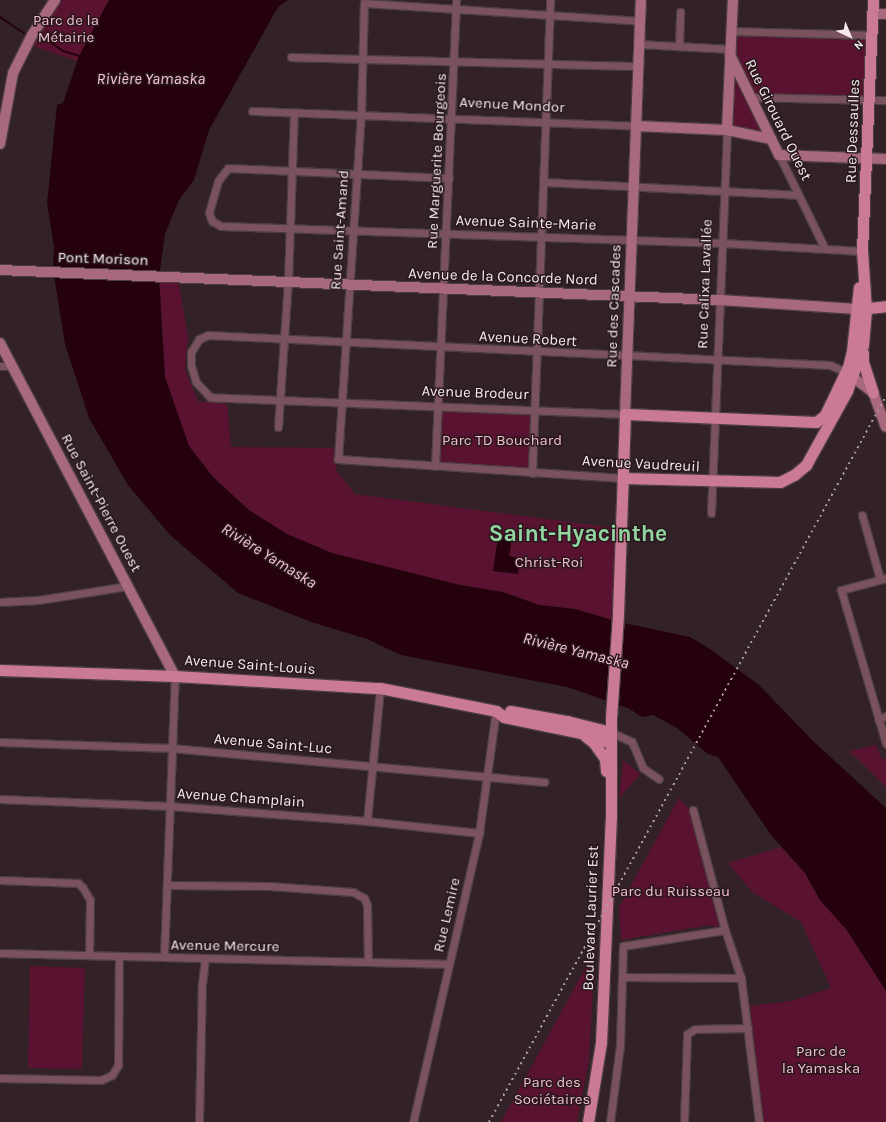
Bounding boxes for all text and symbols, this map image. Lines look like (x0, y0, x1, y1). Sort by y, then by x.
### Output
park label: Parc de la Métairie (33, 11, 99, 46)
north arrow (830, 16, 870, 56)
text: N (851, 38, 866, 52)
street label: Rue Girouard Ouest (741, 57, 815, 183)
water label: Rivière Yamaska (97, 69, 205, 89)
street label: Rue Marguerite Bourgeois (423, 73, 451, 249)
street label: Rue Dessaulles (842, 79, 864, 183)
street label: Avenue Mondor (459, 93, 565, 117)
street label: Rue Saint-Amand (327, 169, 353, 291)
street label: Avenue Sainte-Marie (455, 212, 597, 234)
street label: Rue Calixa Lavallée (694, 219, 716, 349)
street label: Rue des Cascades (603, 244, 625, 368)
street label: Pont Morison (57, 248, 149, 270)
street label: Avenue de la Concorde Nord (408, 265, 598, 289)
street label: Avenue Robert (479, 327, 577, 351)
street label: Avenue Brodeur (421, 382, 529, 404)
street label: Rue Saint-Pierre Ouest (57, 431, 145, 575)
park label: Parc TD Bouchard (442, 432, 562, 450)
street label: Avenue Vaudreuil (582, 452, 700, 476)
water label: Rivière Yamaska (218, 519, 320, 593)
district label: Saint-Hyacinthe (489, 520, 667, 548)
park label: Christ-Roi (515, 554, 583, 572)
water label: Rivière Yamaska (521, 629, 631, 673)
street label: Avenue Saint-Louis (184, 651, 316, 679)
street label: Avenue Saint-Luc (213, 730, 333, 758)
street label: Avenue Champlain (176, 785, 306, 811)
street label: Boulevard Laurier Est (579, 845, 603, 991)
street label: Rue Lemire (430, 876, 464, 954)
park label: Parc du Ruisseau (612, 883, 730, 901)
street label: Avenue Mercure (170, 936, 280, 956)
park label: Parc de la Yamaska (782, 1042, 860, 1077)
park label: Parc des Sociétaires (514, 1073, 590, 1108)

